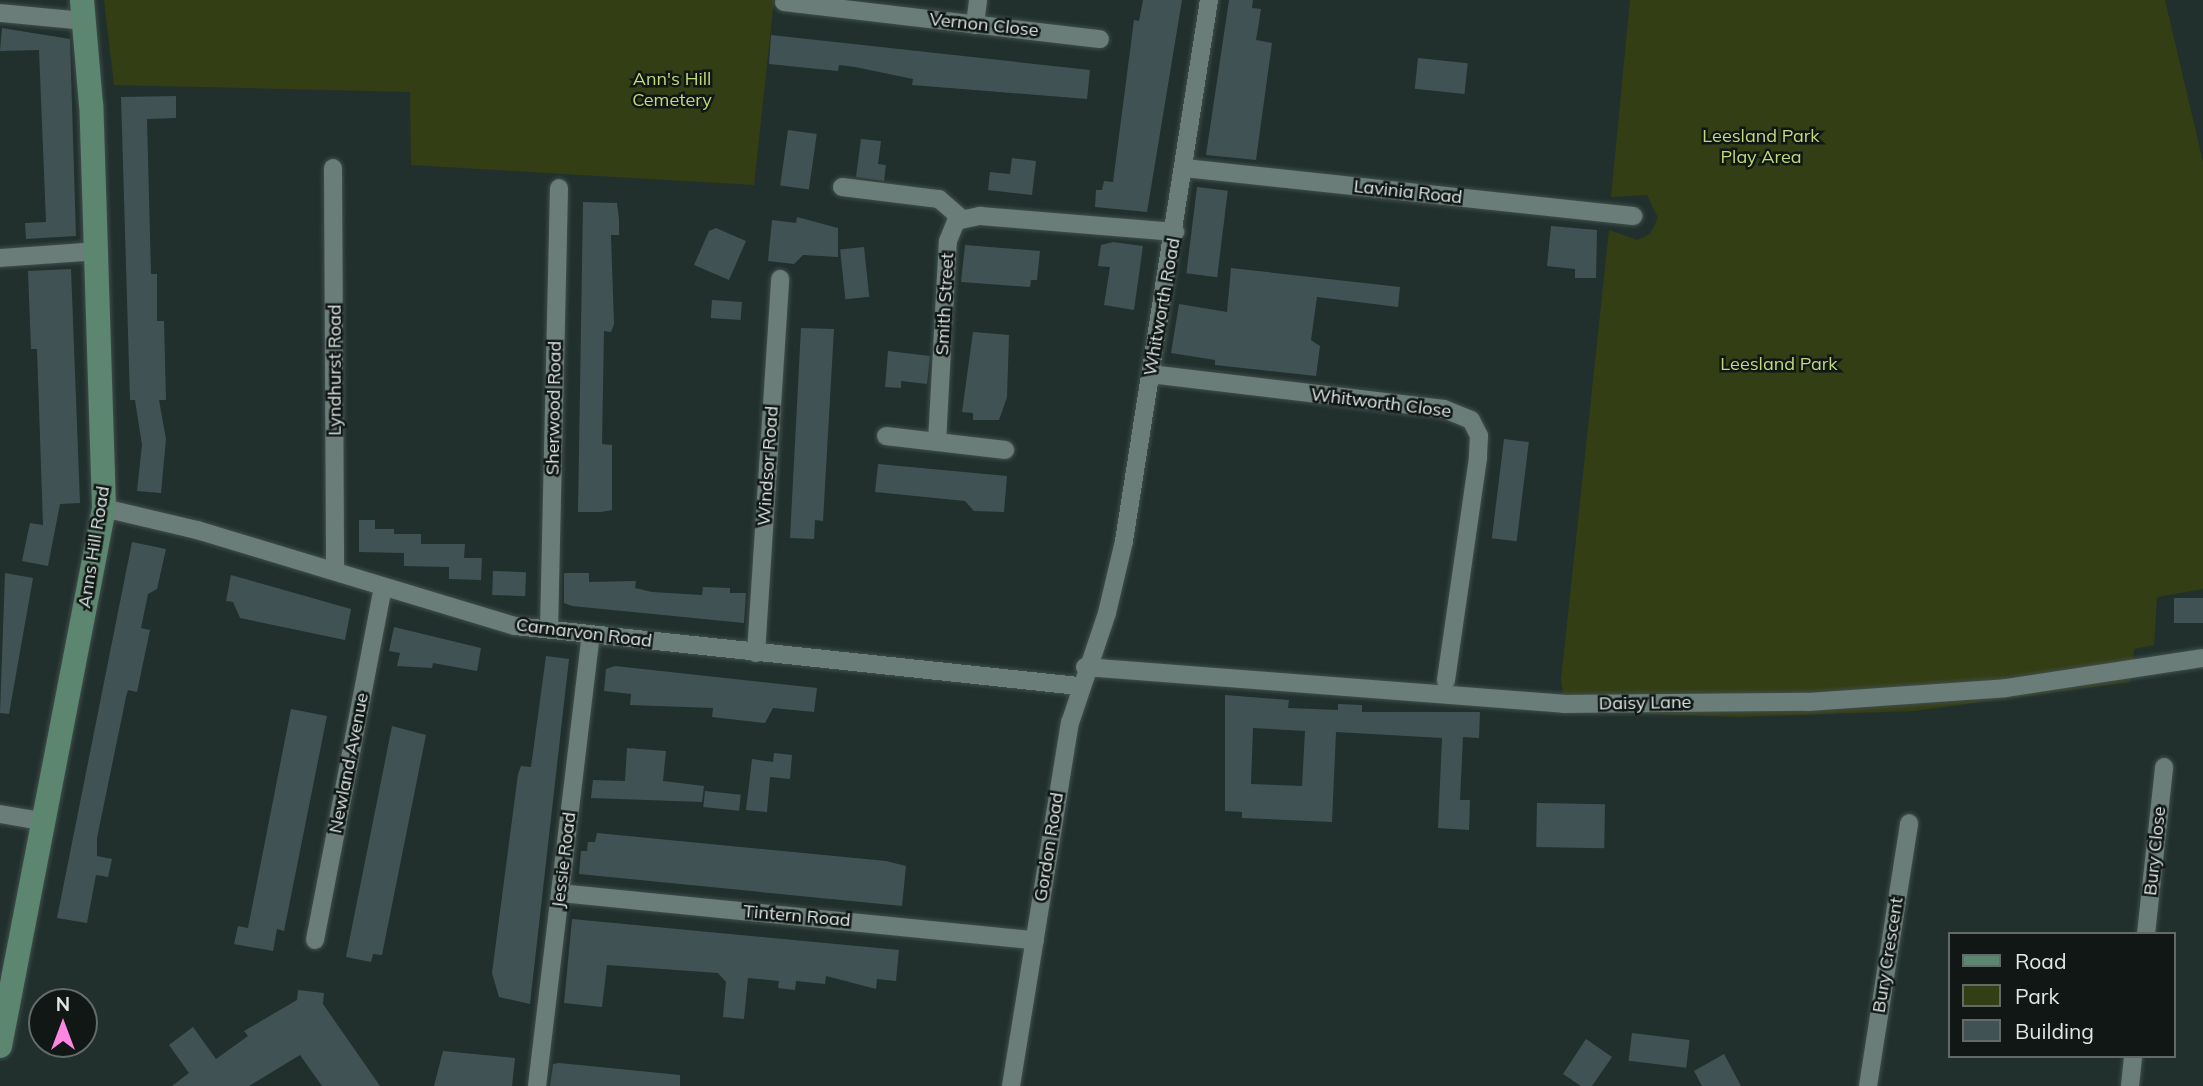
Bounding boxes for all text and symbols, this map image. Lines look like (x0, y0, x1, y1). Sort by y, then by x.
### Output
street label: Vernon Close (928, 9, 1040, 41)
park label: Ann's Hill Cemetery (632, 69, 712, 112)
park label: Leesland Park Play Area (1702, 126, 1820, 168)
street label: Lavinia Road (1353, 176, 1463, 208)
street label: Whitworth Road (1139, 236, 1185, 378)
street label: Smith Street (932, 252, 958, 356)
street label: Lyndhurst Road (324, 304, 346, 436)
street label: Sherwood Road (542, 341, 566, 475)
park label: Leesland Park (1720, 353, 1838, 375)
street label: Whitworth Close (1310, 384, 1452, 422)
street label: Windsor Road (753, 405, 783, 527)
street label: Anns Hill Road (74, 484, 114, 610)
street label: Carnarvon Road (515, 614, 653, 652)
street label: Newland Avenue (325, 691, 373, 835)
street label: Daisy Lane (1599, 691, 1691, 715)
street label: Gordon Road (1030, 791, 1068, 903)
street label: Bury Close (2140, 805, 2170, 897)
street label: Jessie Road (547, 811, 581, 909)
street label: Bury Crescent (1868, 896, 1908, 1014)
street label: Tintern Road (742, 901, 852, 931)
legend (1948, 932, 2175, 1058)
text: Road (2015, 948, 2066, 974)
text: Park (2015, 983, 2059, 1009)
north arrow (28, 988, 98, 1058)
text: N (56, 992, 70, 1016)
text: Building (2015, 1018, 2094, 1044)

